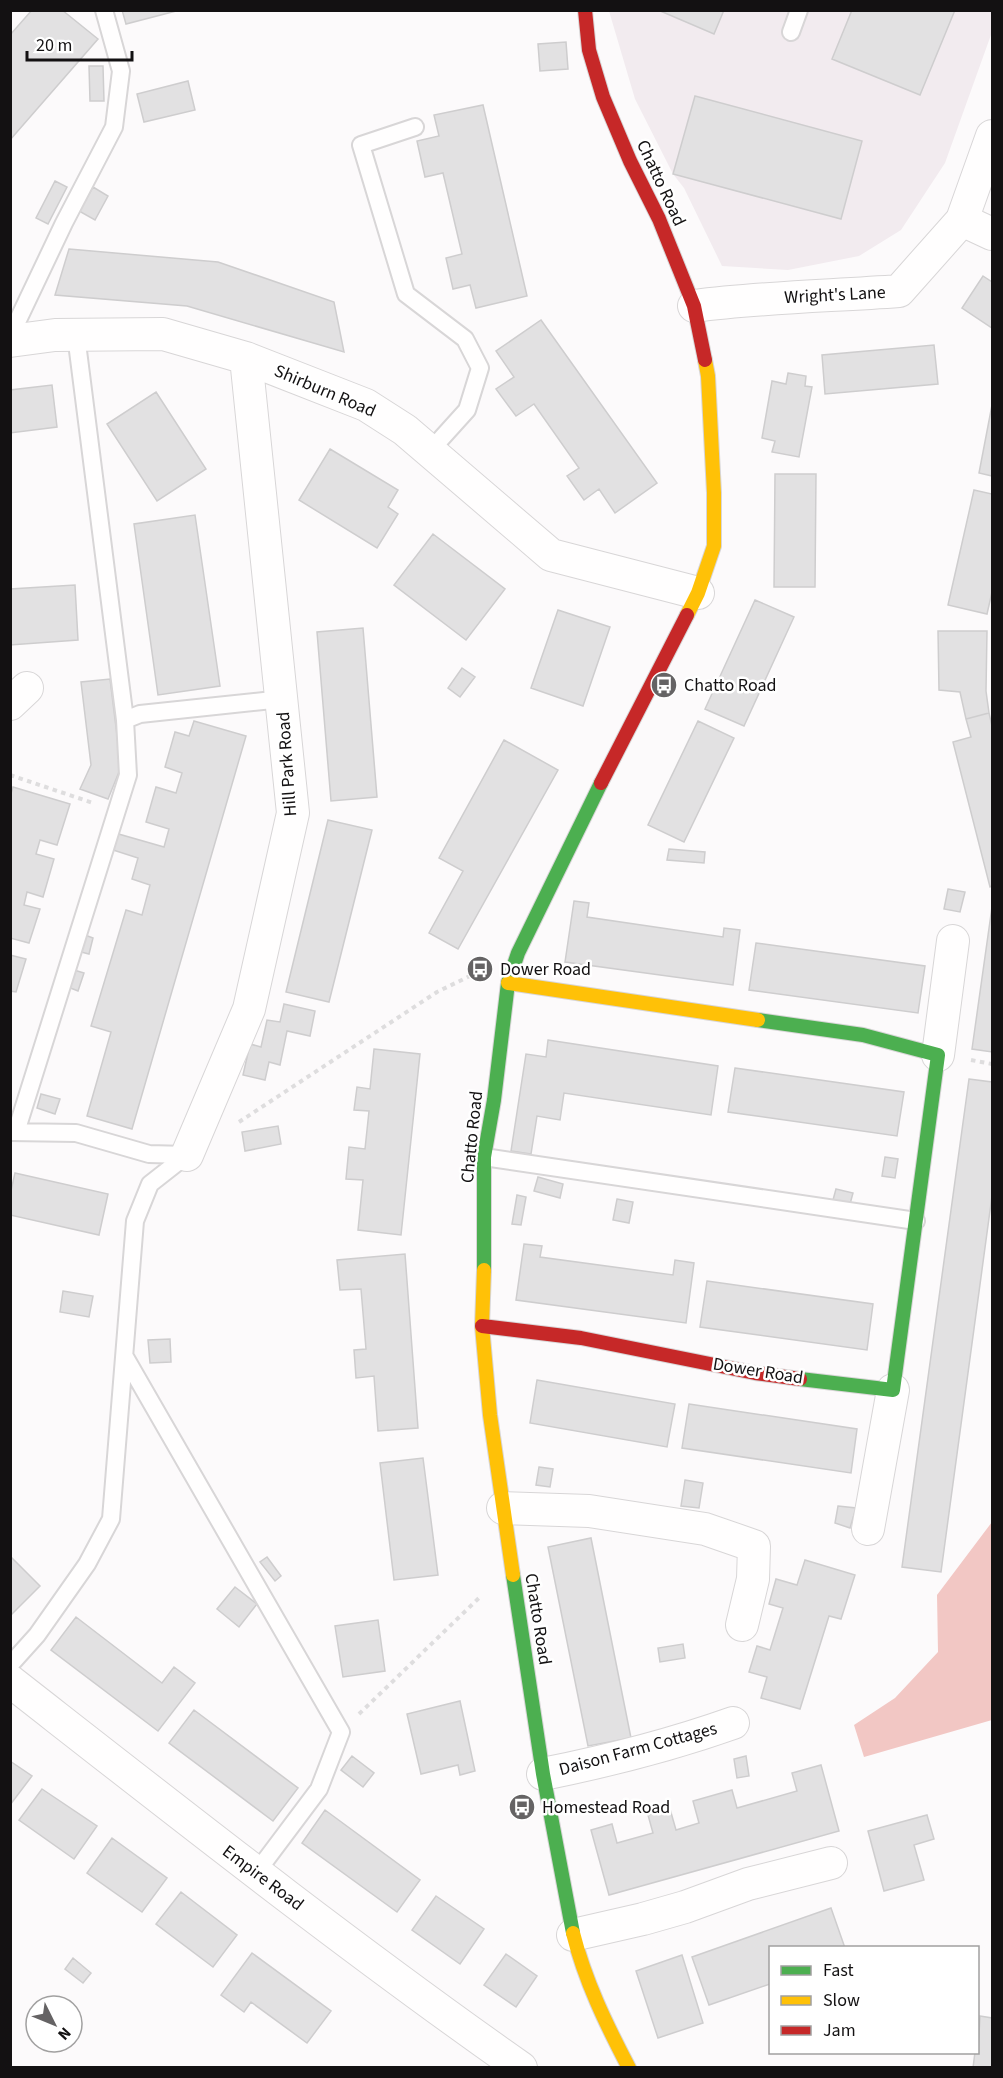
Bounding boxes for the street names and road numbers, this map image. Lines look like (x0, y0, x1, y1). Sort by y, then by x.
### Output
street label: Chatto Road (630, 136, 692, 230)
street label: Wright's Lane (784, 280, 886, 310)
street label: Shirburn Road (270, 358, 380, 424)
street label: Hill Park Road (271, 711, 303, 817)
street label: Chatto Road (455, 1090, 489, 1184)
street label: Dower Road (711, 1352, 805, 1390)
street label: Chatto Road (518, 1571, 558, 1667)
street label: Daison Farm Cottages (556, 1716, 720, 1782)
street label: Empire Road (217, 1839, 309, 1917)

